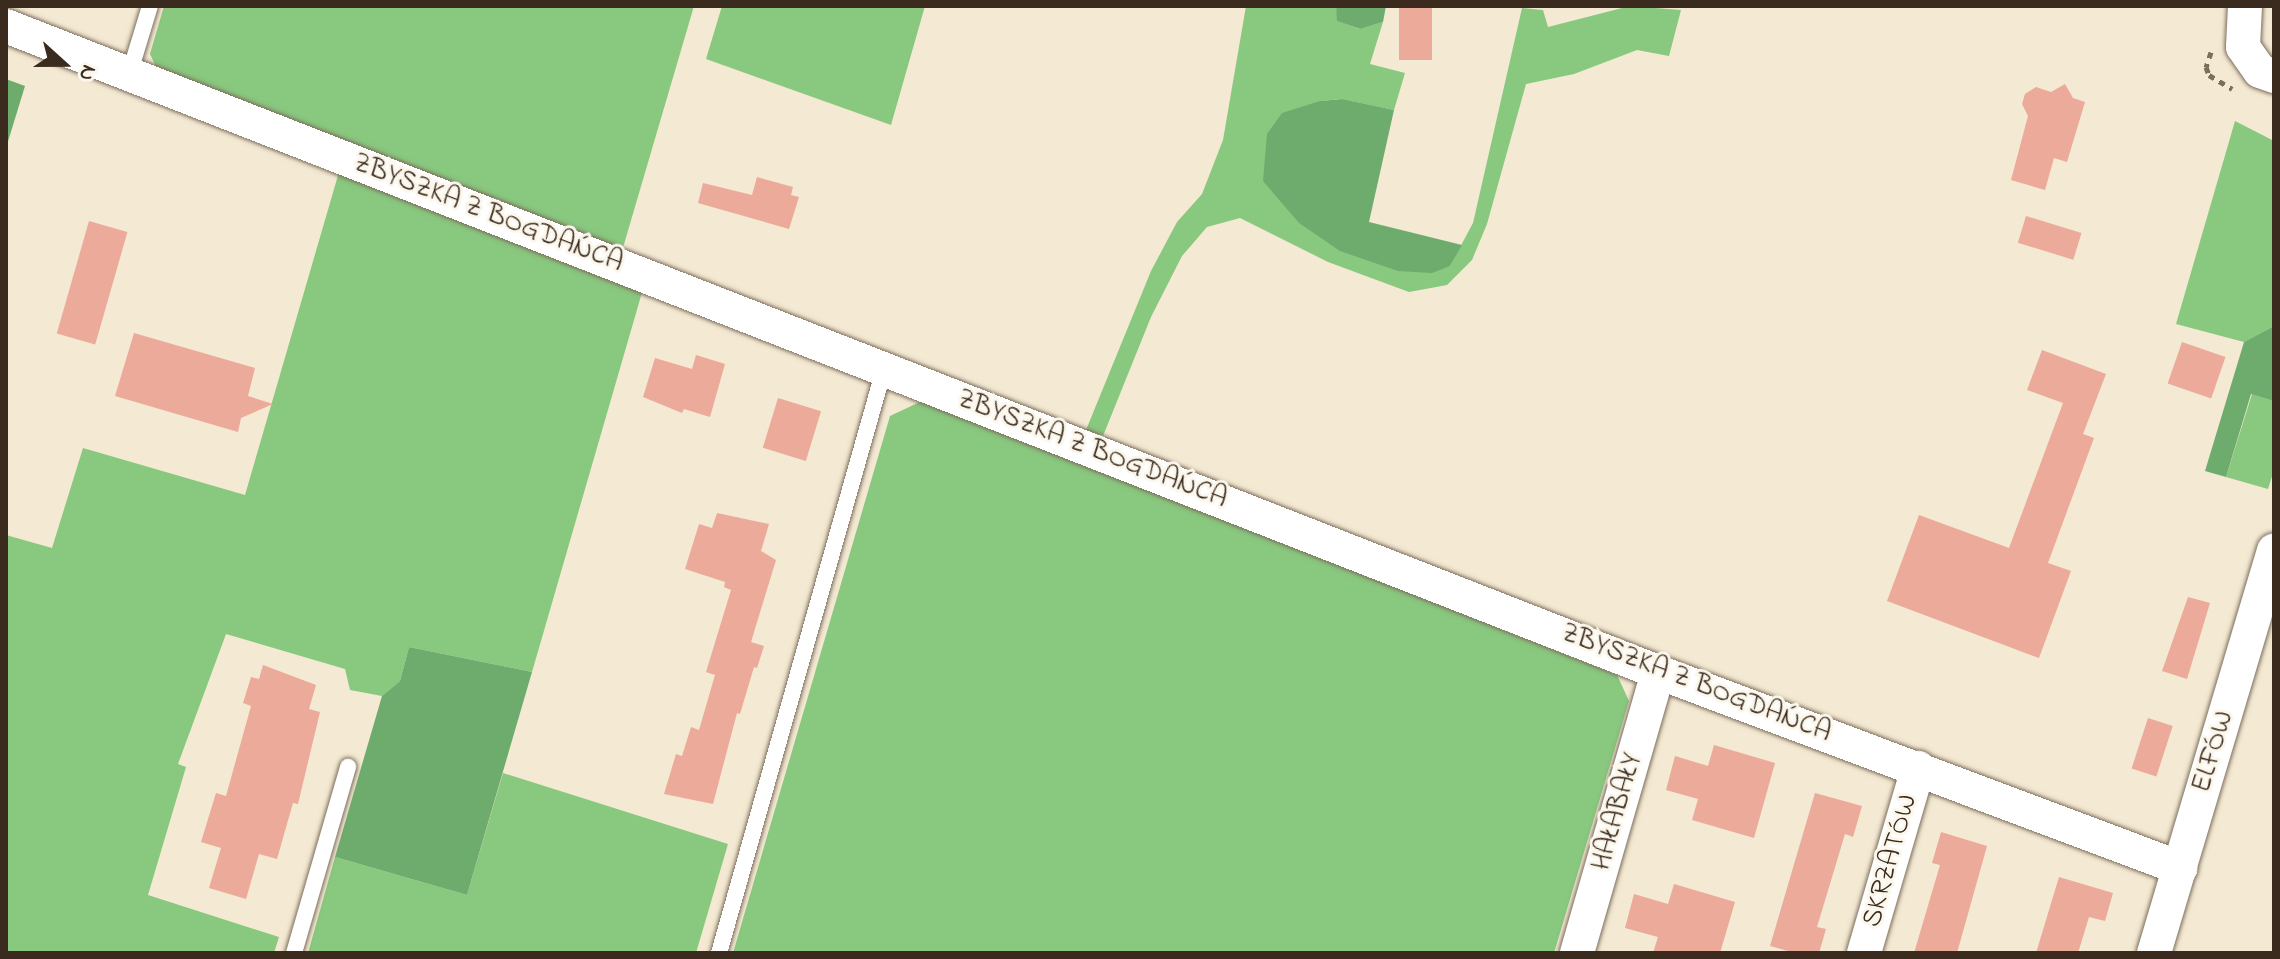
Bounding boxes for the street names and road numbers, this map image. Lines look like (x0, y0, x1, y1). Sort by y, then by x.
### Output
street label: ZBYSZKA Z BOGDAŃCA (348, 147, 628, 281)
street label: ZBYSZKA Z BOGDAŃCA (952, 383, 1232, 517)
street label: ZBYSZKA Z BOGDAŃCA (1556, 617, 1836, 751)
street label: ELFÓW (2186, 707, 2242, 797)
street label: HAŁABAŁY (1585, 749, 1651, 875)
street label: SKRZATÓW (1856, 791, 1926, 931)

